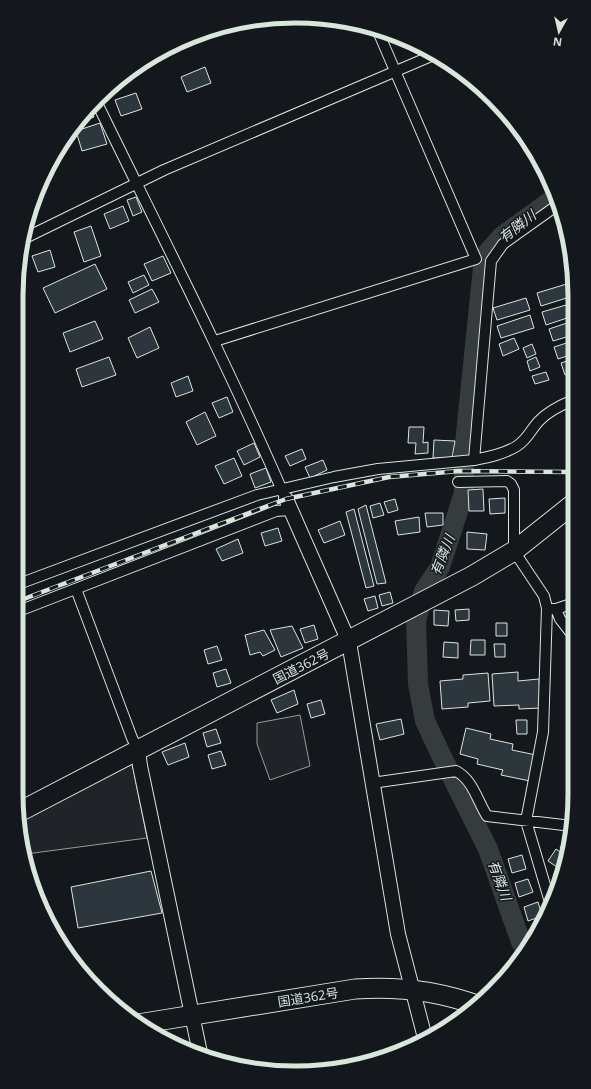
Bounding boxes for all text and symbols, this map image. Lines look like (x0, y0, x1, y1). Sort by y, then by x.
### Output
north arrow (539, 12, 579, 52)
text: N (552, 34, 563, 50)
water label: 有隣川 (495, 204, 541, 246)
water label: 有隣川 (425, 530, 459, 578)
street label: 国道362号 (270, 644, 332, 688)
water label: 有隣川 (484, 857, 517, 905)
street label: 国道362号 (276, 983, 340, 1011)

